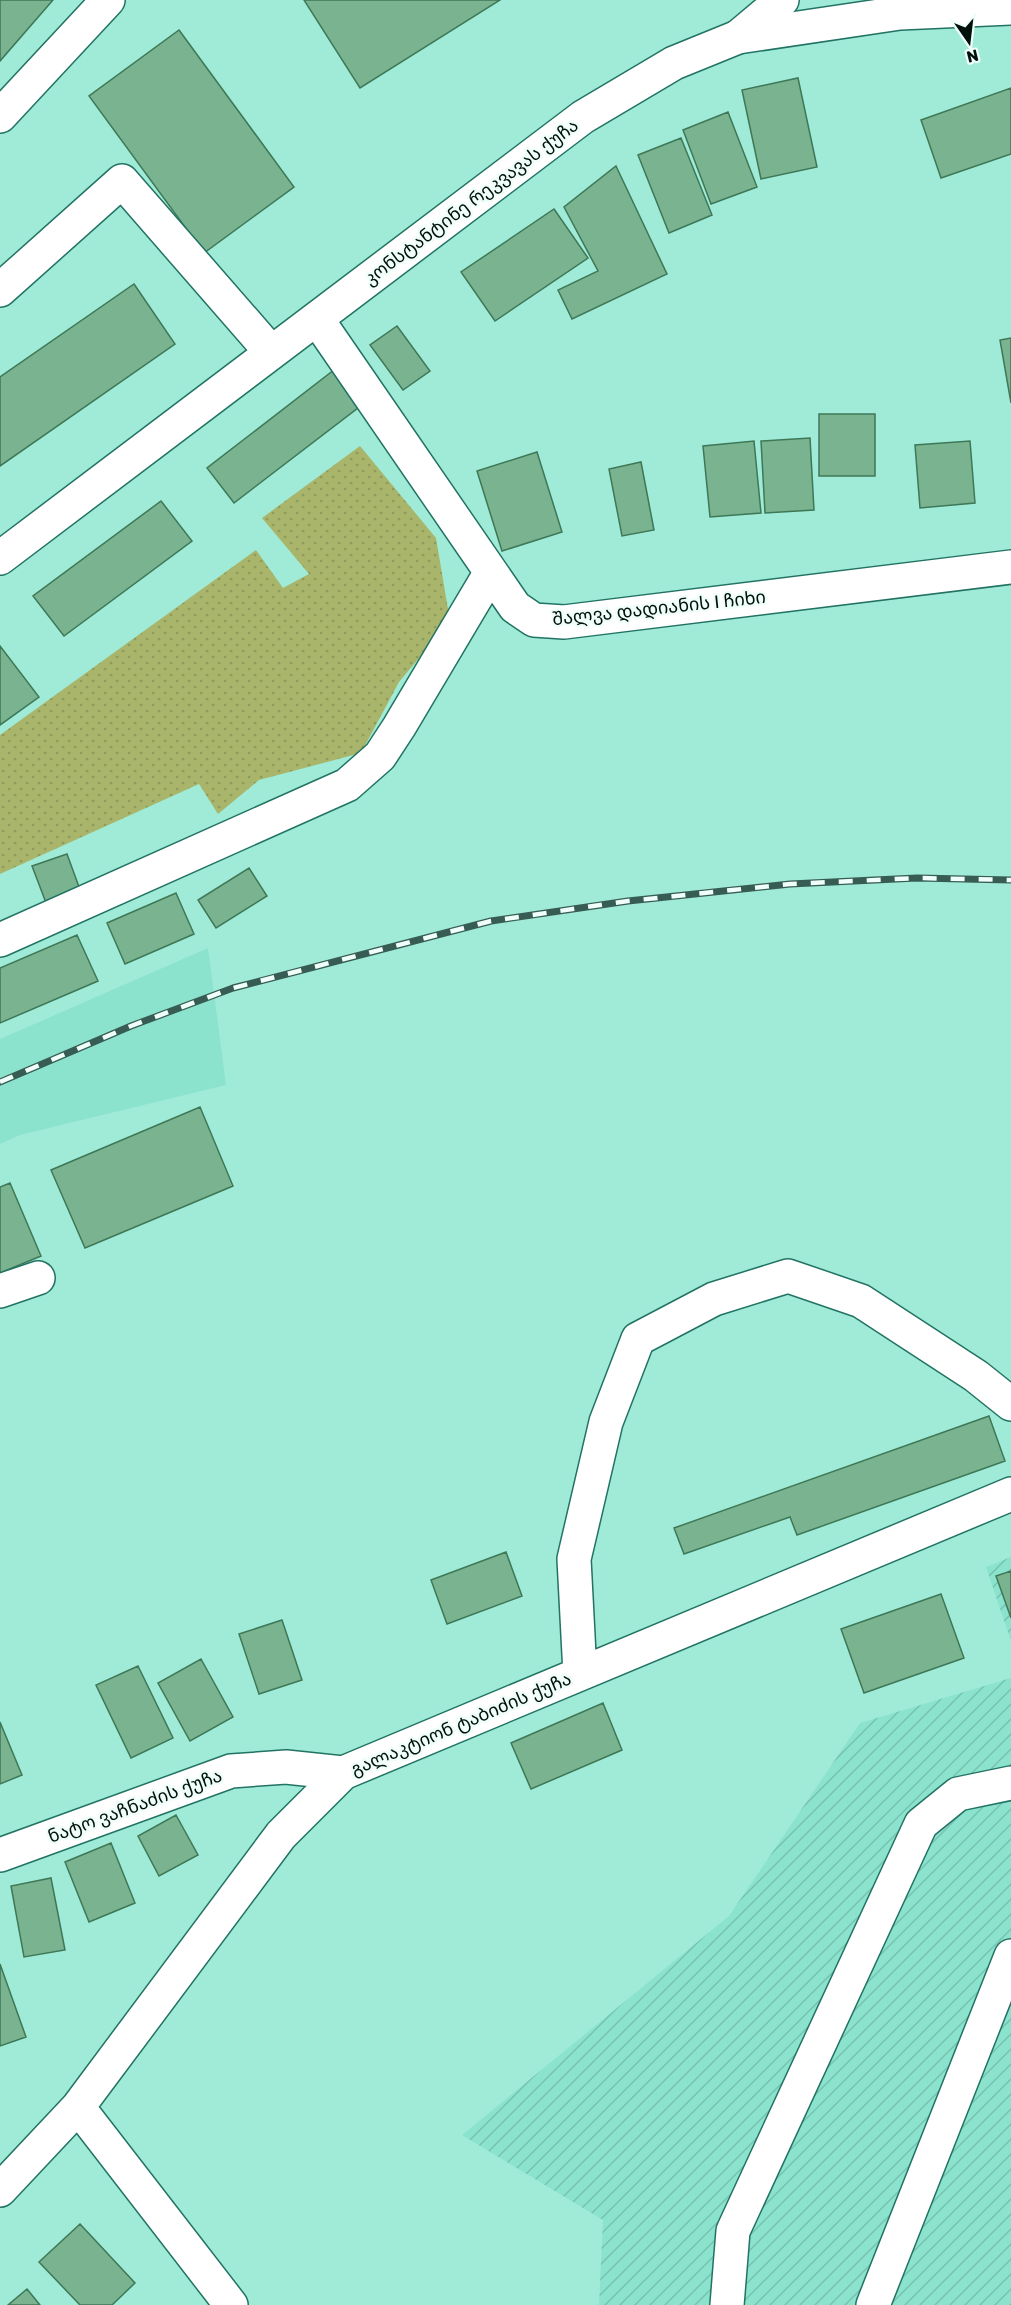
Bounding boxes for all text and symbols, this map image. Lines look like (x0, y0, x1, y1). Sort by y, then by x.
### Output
north arrow (939, 12, 999, 72)
text: N (965, 45, 980, 67)
street label: კონსტანტინე რეკვავას ქუჩა (359, 114, 583, 290)
street label: შალვა დადიანის I ჩიხი (551, 586, 767, 630)
street label: გალაკტიონ ტაბიძის ქუჩა (347, 1667, 575, 1781)
street label: ნატო ვაჩნაძის ქუჩა (45, 1764, 225, 1848)

